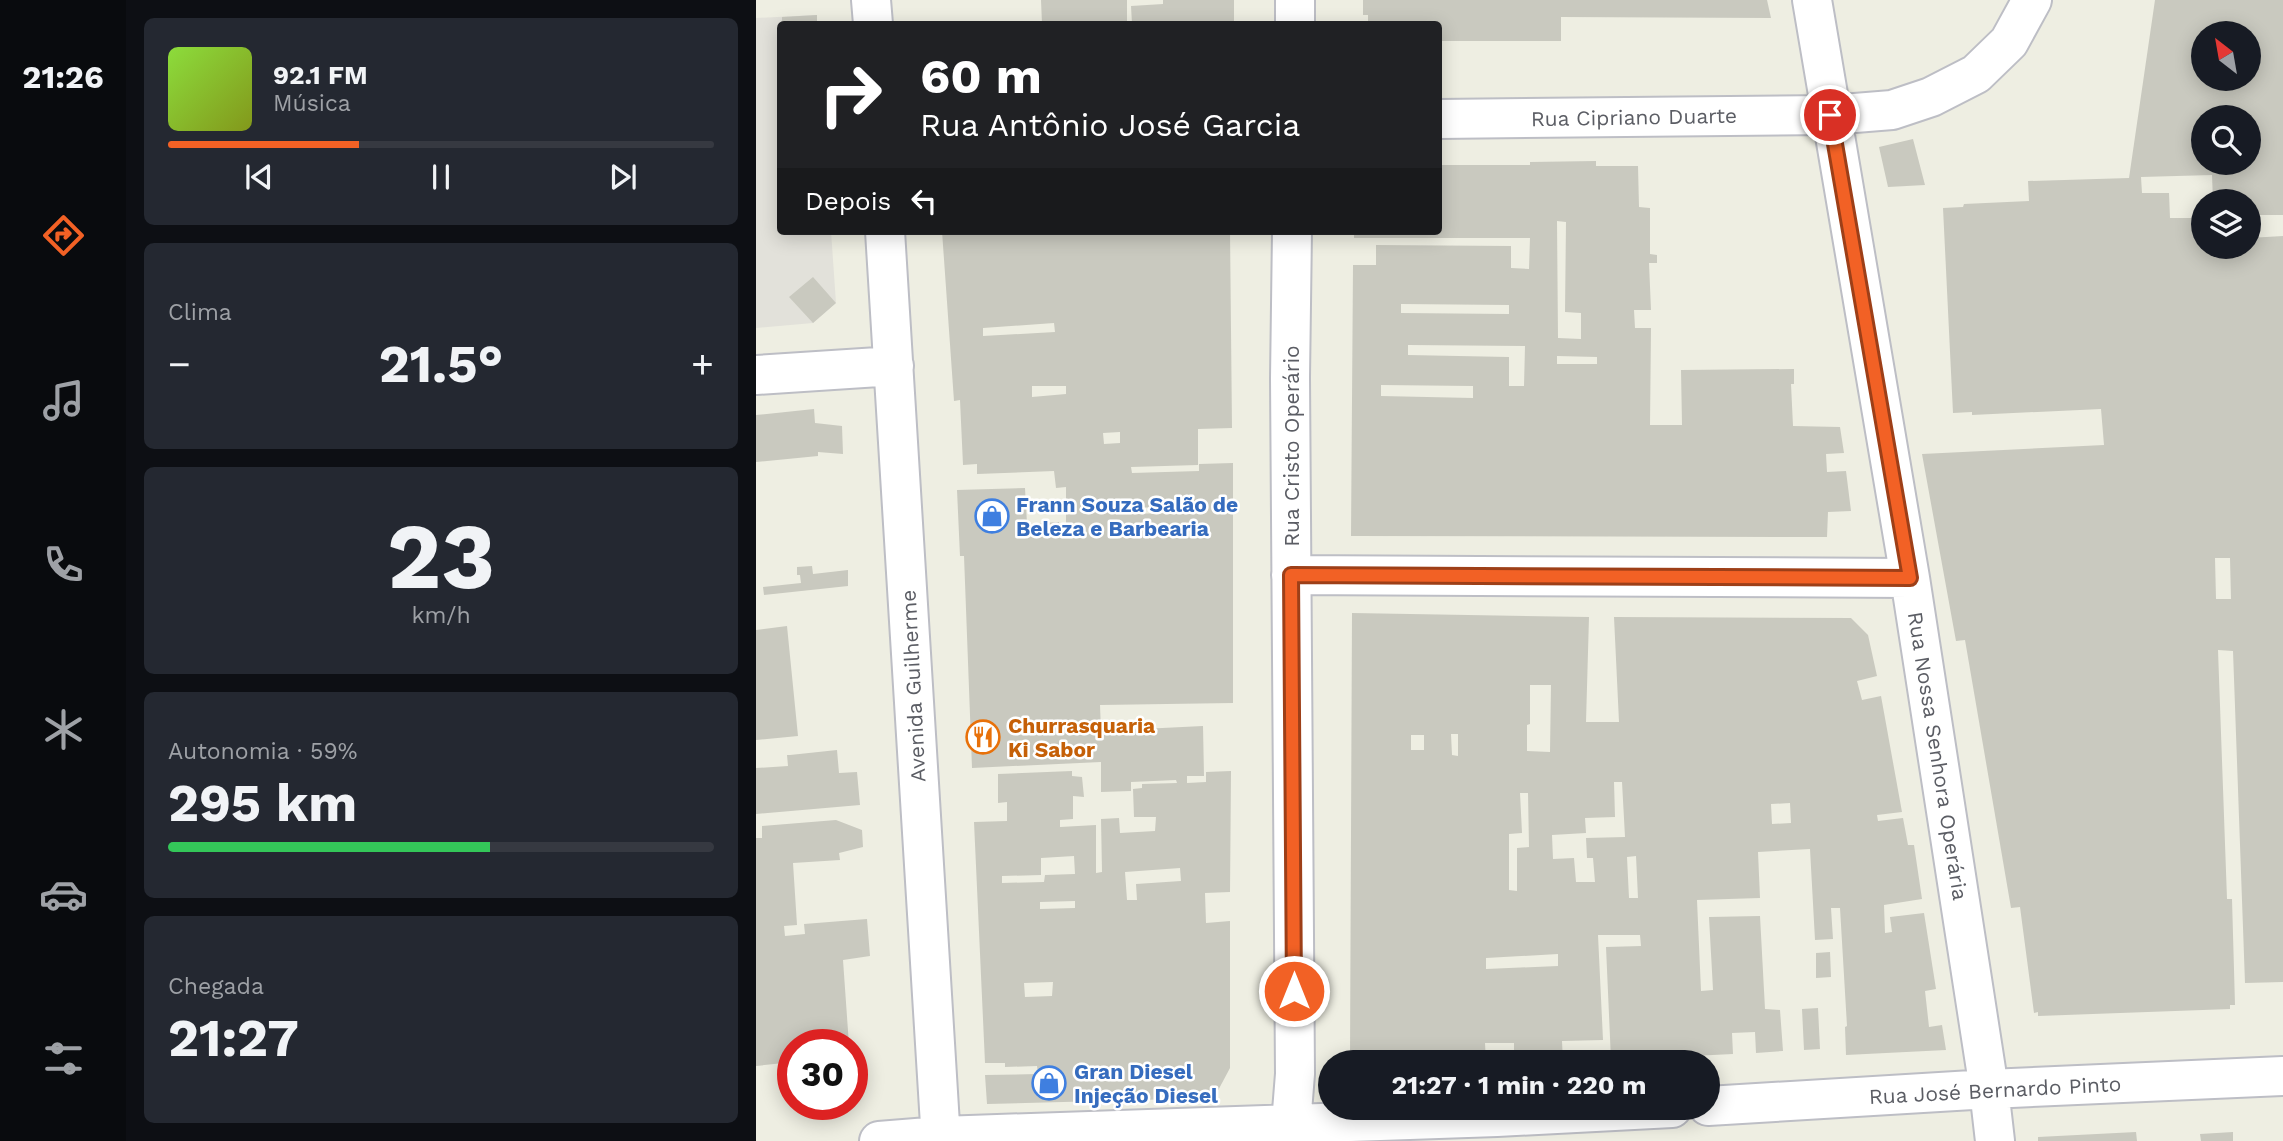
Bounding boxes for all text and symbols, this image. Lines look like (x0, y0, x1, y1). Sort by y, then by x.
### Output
north arrow (2191, 21, 2261, 91)
map controls (2191, 21, 2261, 259)
text: 60 m (920, 47, 1042, 105)
icon: right (805, 49, 896, 140)
text: 21:26 (22, 58, 104, 96)
text: 92.1 FM (273, 60, 368, 90)
pin (1800, 85, 1860, 145)
text: Música (273, 90, 351, 117)
icon: arrive (1811, 96, 1849, 134)
street label: Rua Cipriano Duarte (1531, 103, 1737, 131)
button: search (2191, 105, 2261, 175)
text: Rua Antônio José Garcia (920, 106, 1300, 144)
icon: previous (240, 158, 278, 196)
icon: pause (422, 158, 460, 196)
icon: next (604, 158, 642, 196)
icon: left (905, 182, 943, 220)
text: Depois (805, 186, 891, 216)
button: layers (2191, 189, 2261, 259)
icon: directions (39, 211, 88, 260)
text: Clima (168, 299, 232, 326)
text: 21.5° (379, 334, 503, 395)
text: − (168, 342, 191, 386)
text: + (691, 342, 714, 386)
street label: Rua Cristo Operário (1279, 345, 1304, 547)
icon: music (39, 376, 88, 425)
place label: Frann Souza Salão de Beleza e Barbearia (1016, 492, 1238, 541)
shop icon: Frann Souza Salão de Beleza e Barbearia (973, 497, 1011, 535)
text: 23 (387, 503, 495, 610)
icon: phone (39, 540, 88, 589)
street label: Avenida Guilherme (895, 589, 931, 783)
text: km/h (411, 602, 471, 629)
street label: Rua Nossa Senhora Operária (1903, 610, 1973, 902)
icon: climate (39, 705, 88, 754)
place label: Churrasquaria Ki Sabor (1008, 713, 1156, 762)
restaurant icon: Churrasquaria Ki Sabor (964, 718, 1002, 756)
text: Autonomia · 59% (168, 738, 357, 765)
text: 295 km (168, 773, 357, 834)
icon: car (39, 870, 88, 919)
position arrow (1257, 954, 1331, 1028)
text: Chegada (168, 973, 264, 1000)
text: 21:27 (168, 1008, 299, 1069)
speed limit sign: 30 (777, 1029, 868, 1120)
icon: filters (39, 1034, 88, 1083)
place label: Gran Diesel Injeção Diesel (1074, 1059, 1218, 1108)
shop icon: Gran Diesel Injeção Diesel (1030, 1064, 1068, 1102)
text: 21:27 · 1 min · 220 m (1392, 1070, 1646, 1100)
street label: Rua José Bernardo Pinto (1868, 1071, 2122, 1109)

